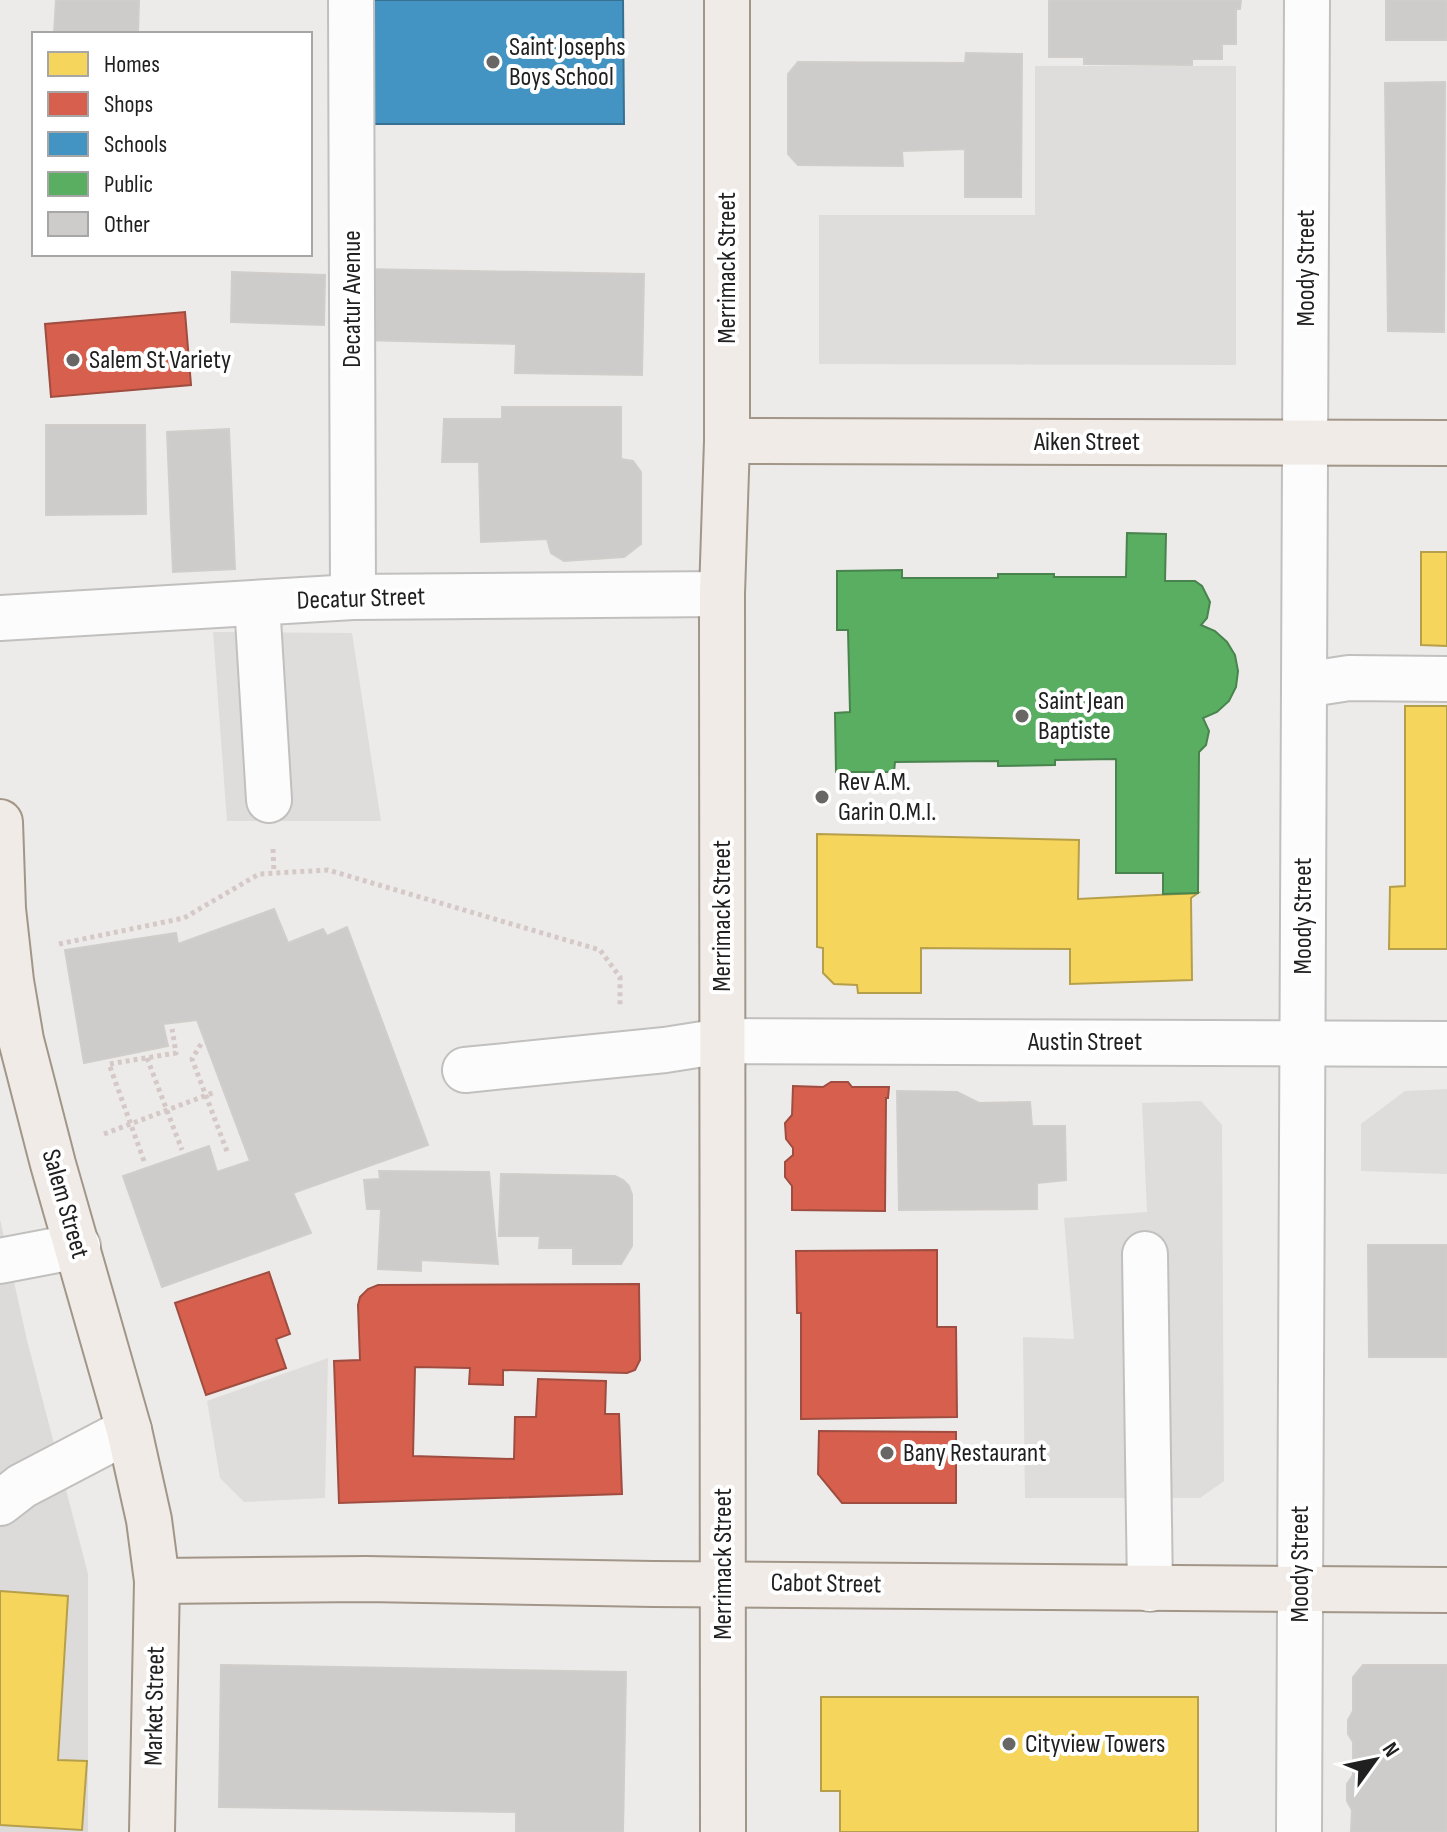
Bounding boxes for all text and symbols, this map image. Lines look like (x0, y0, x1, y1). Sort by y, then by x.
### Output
legend (32, 32, 312, 256)
place label: Saint Josephs Boys School (509, 32, 625, 93)
text: Homes (104, 50, 160, 79)
marker: Saint Josephs Boys School (484, 53, 502, 71)
text: Shops (104, 90, 153, 119)
text: Schools (104, 130, 167, 159)
text: Public (104, 170, 153, 199)
street label: Merrimack Street (712, 192, 743, 344)
street label: Moody Street (1291, 209, 1322, 326)
text: Other (104, 210, 150, 239)
street label: Decatur Avenue (337, 230, 368, 368)
place label: Salem St Variety (89, 345, 231, 376)
marker: Salem St Variety (64, 351, 82, 369)
street label: Aiken Street (1033, 427, 1140, 458)
street label: Decatur Street (296, 581, 426, 617)
place label: Saint Jean Baptiste (1038, 686, 1124, 747)
marker: Saint Jean Baptiste (1013, 707, 1031, 725)
place label: Rev A.M. Garin O.M.I. (838, 767, 936, 828)
marker: Rev A.M. Garin O.M.I. (813, 788, 831, 806)
street label: Merrimack Street (707, 840, 738, 992)
street label: Moody Street (1288, 857, 1319, 974)
street label: Austin Street (1027, 1027, 1142, 1058)
street label: Salem Street (35, 1146, 95, 1262)
place label: Bany Restaurant (903, 1438, 1046, 1469)
marker: Bany Restaurant (878, 1444, 896, 1462)
street label: Merrimack Street (708, 1488, 739, 1640)
street label: Moody Street (1285, 1505, 1316, 1622)
street label: Cabot Street (770, 1568, 882, 1600)
street label: Market Street (138, 1646, 172, 1766)
north arrow (1335, 1720, 1415, 1800)
place label: Cityview Towers (1025, 1729, 1165, 1760)
marker: Cityview Towers (1000, 1735, 1018, 1753)
text: N (1376, 1738, 1405, 1762)

